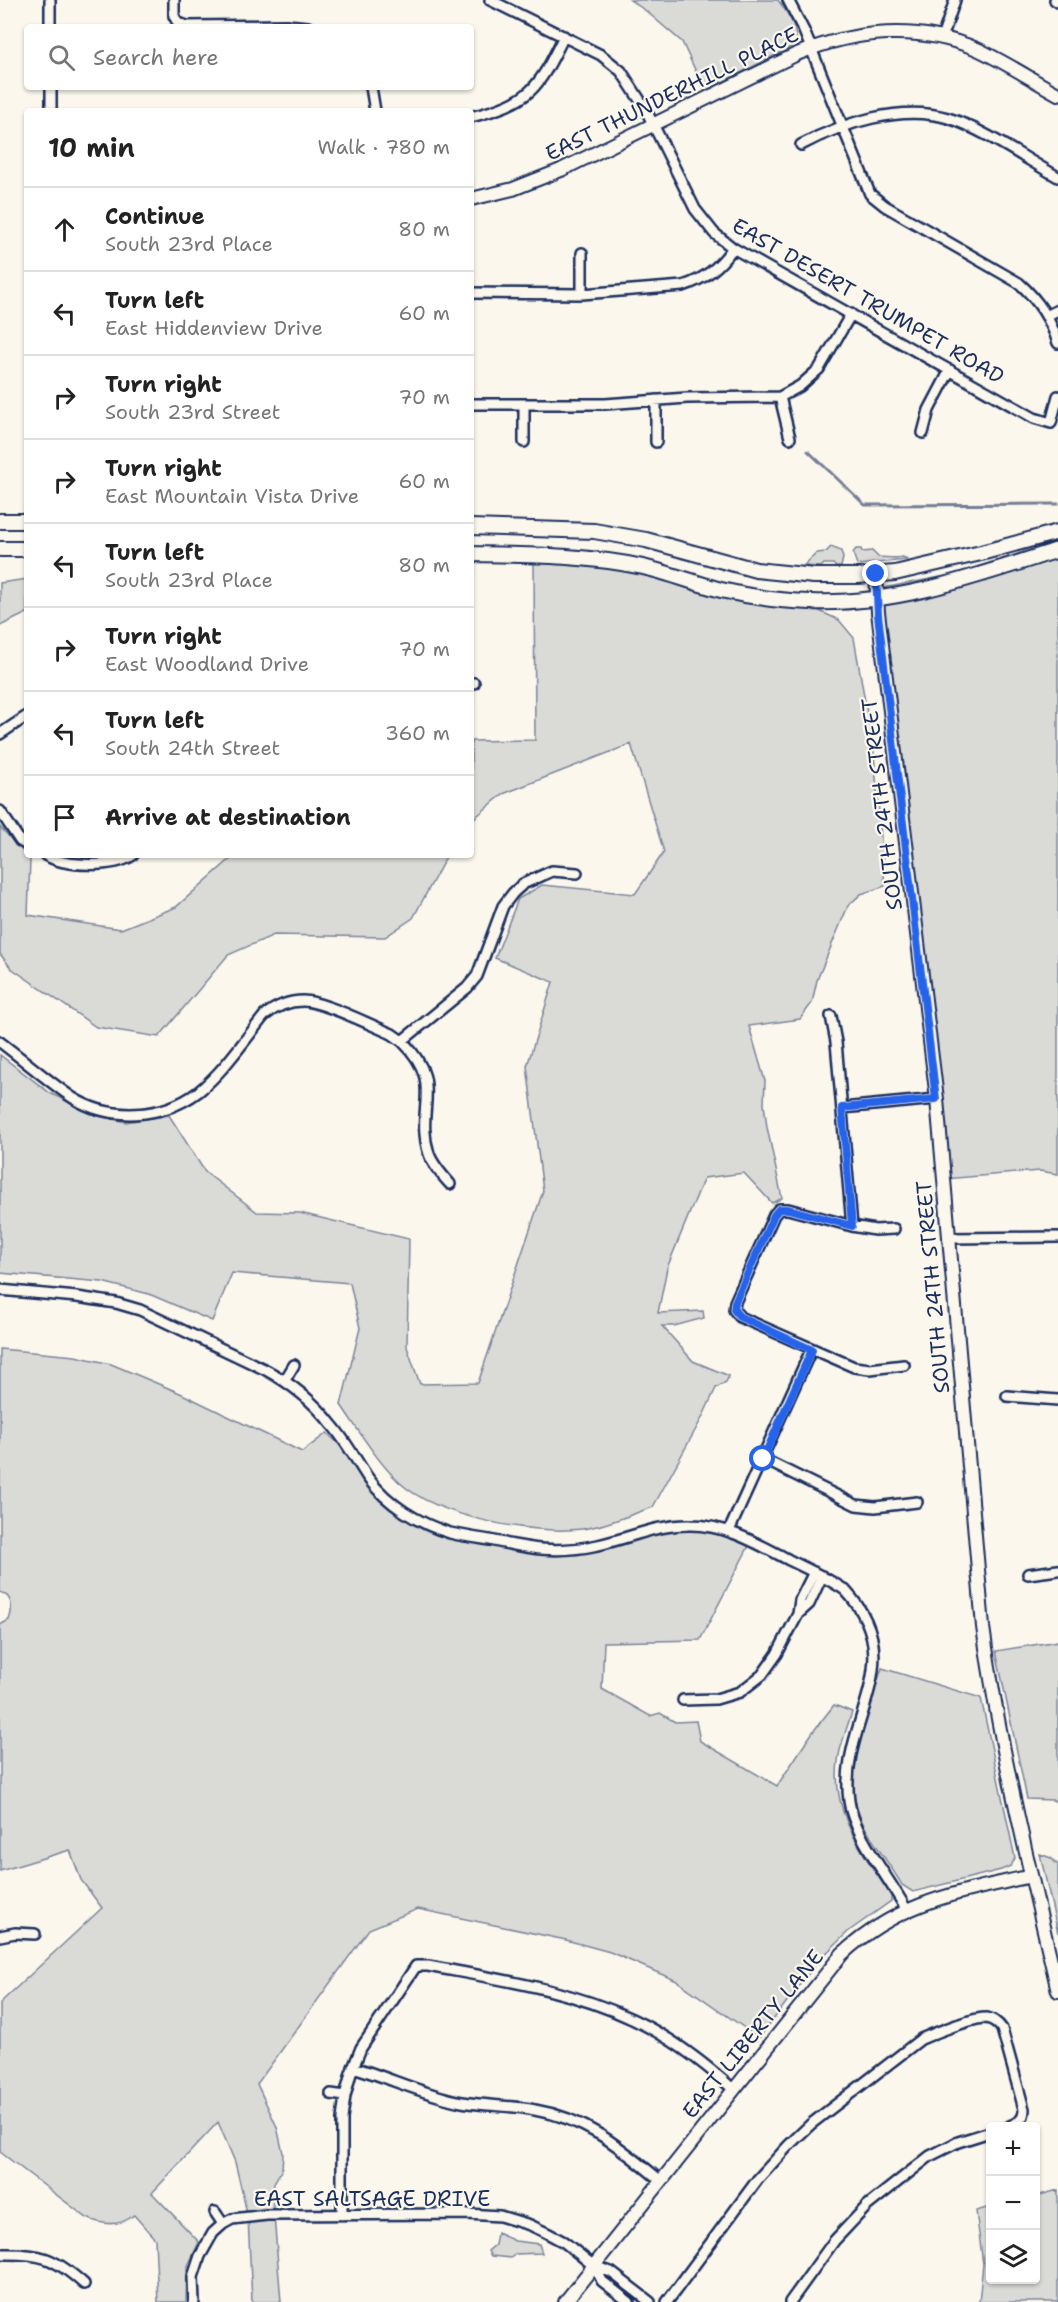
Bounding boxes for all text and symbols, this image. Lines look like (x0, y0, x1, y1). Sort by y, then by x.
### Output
street label: EAST THUNDERHILL PLACE (541, 20, 803, 168)
search box (24, 24, 474, 90)
icon: search (45, 41, 78, 74)
text: Search here (93, 43, 219, 72)
text: 10 min (48, 130, 135, 165)
text: Walk · 780 m (318, 134, 450, 160)
text: Continue (105, 202, 205, 231)
street label: EAST DESERT TRUMPET ROAD (727, 212, 1009, 390)
icon: ahead (48, 213, 81, 246)
text: 80 m (398, 216, 450, 242)
text: South 23rd Place (105, 231, 273, 257)
text: Turn left (105, 286, 204, 315)
icon: left (48, 297, 81, 330)
text: 60 m (398, 300, 450, 326)
text: East Hiddenview Drive (105, 315, 323, 341)
text: Turn right (105, 370, 222, 399)
icon: right (48, 381, 81, 414)
text: 70 m (398, 384, 450, 410)
text: South 23rd Street (105, 399, 281, 425)
text: Turn right (105, 454, 222, 483)
icon: right (48, 465, 81, 498)
text: 60 m (398, 468, 450, 494)
text: East Mountain Vista Drive (105, 483, 359, 509)
text: Turn left (105, 538, 204, 567)
icon: left (48, 549, 81, 582)
text: 80 m (398, 552, 450, 578)
route end (862, 560, 888, 586)
text: South 23rd Place (105, 567, 273, 593)
text: Turn right (105, 622, 222, 651)
icon: right (48, 633, 81, 666)
text: 70 m (398, 636, 450, 662)
text: East Woodland Drive (105, 651, 309, 677)
street label: SOUTH 24TH STREET (855, 696, 909, 912)
text: Turn left (105, 706, 204, 735)
icon: left (48, 717, 81, 750)
text: 360 m (385, 720, 450, 746)
text: South 24th Street (105, 735, 280, 761)
icon: arrive (48, 801, 81, 834)
text: Arrive at destination (105, 803, 351, 832)
street label: SOUTH 24TH STREET (910, 1179, 956, 1395)
route start (749, 1445, 775, 1471)
street label: EAST LIBERTY LANE (676, 1944, 830, 2124)
map controls (986, 2122, 1040, 2284)
button: + (986, 2122, 1040, 2176)
button: − (986, 2176, 1040, 2230)
street label: EAST SALTSAGE DRIVE (254, 2185, 490, 2213)
button: layers (986, 2230, 1040, 2284)

